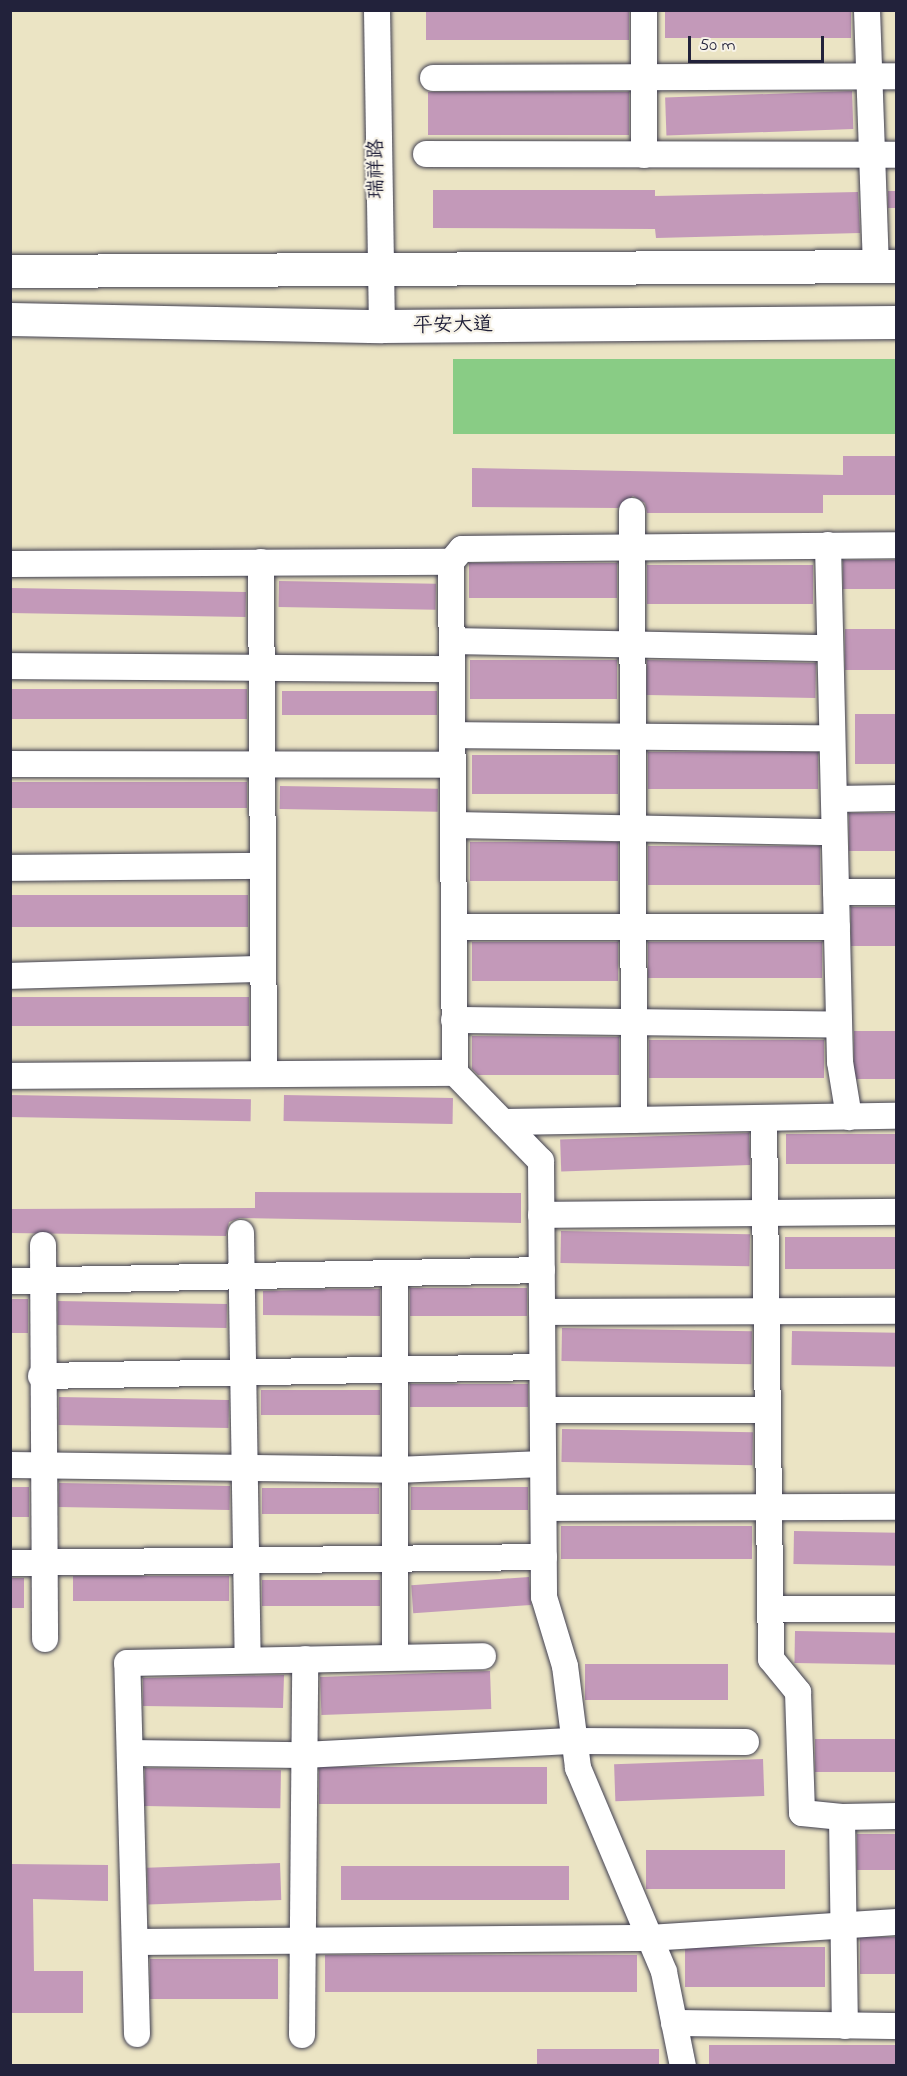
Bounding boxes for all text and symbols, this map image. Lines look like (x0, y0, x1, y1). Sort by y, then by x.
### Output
scale bar (691, 24, 828, 62)
text: 50 m (699, 33, 736, 59)
street label: 瑞祥路 (365, 139, 389, 199)
street label: 平安大道 (413, 313, 493, 339)

